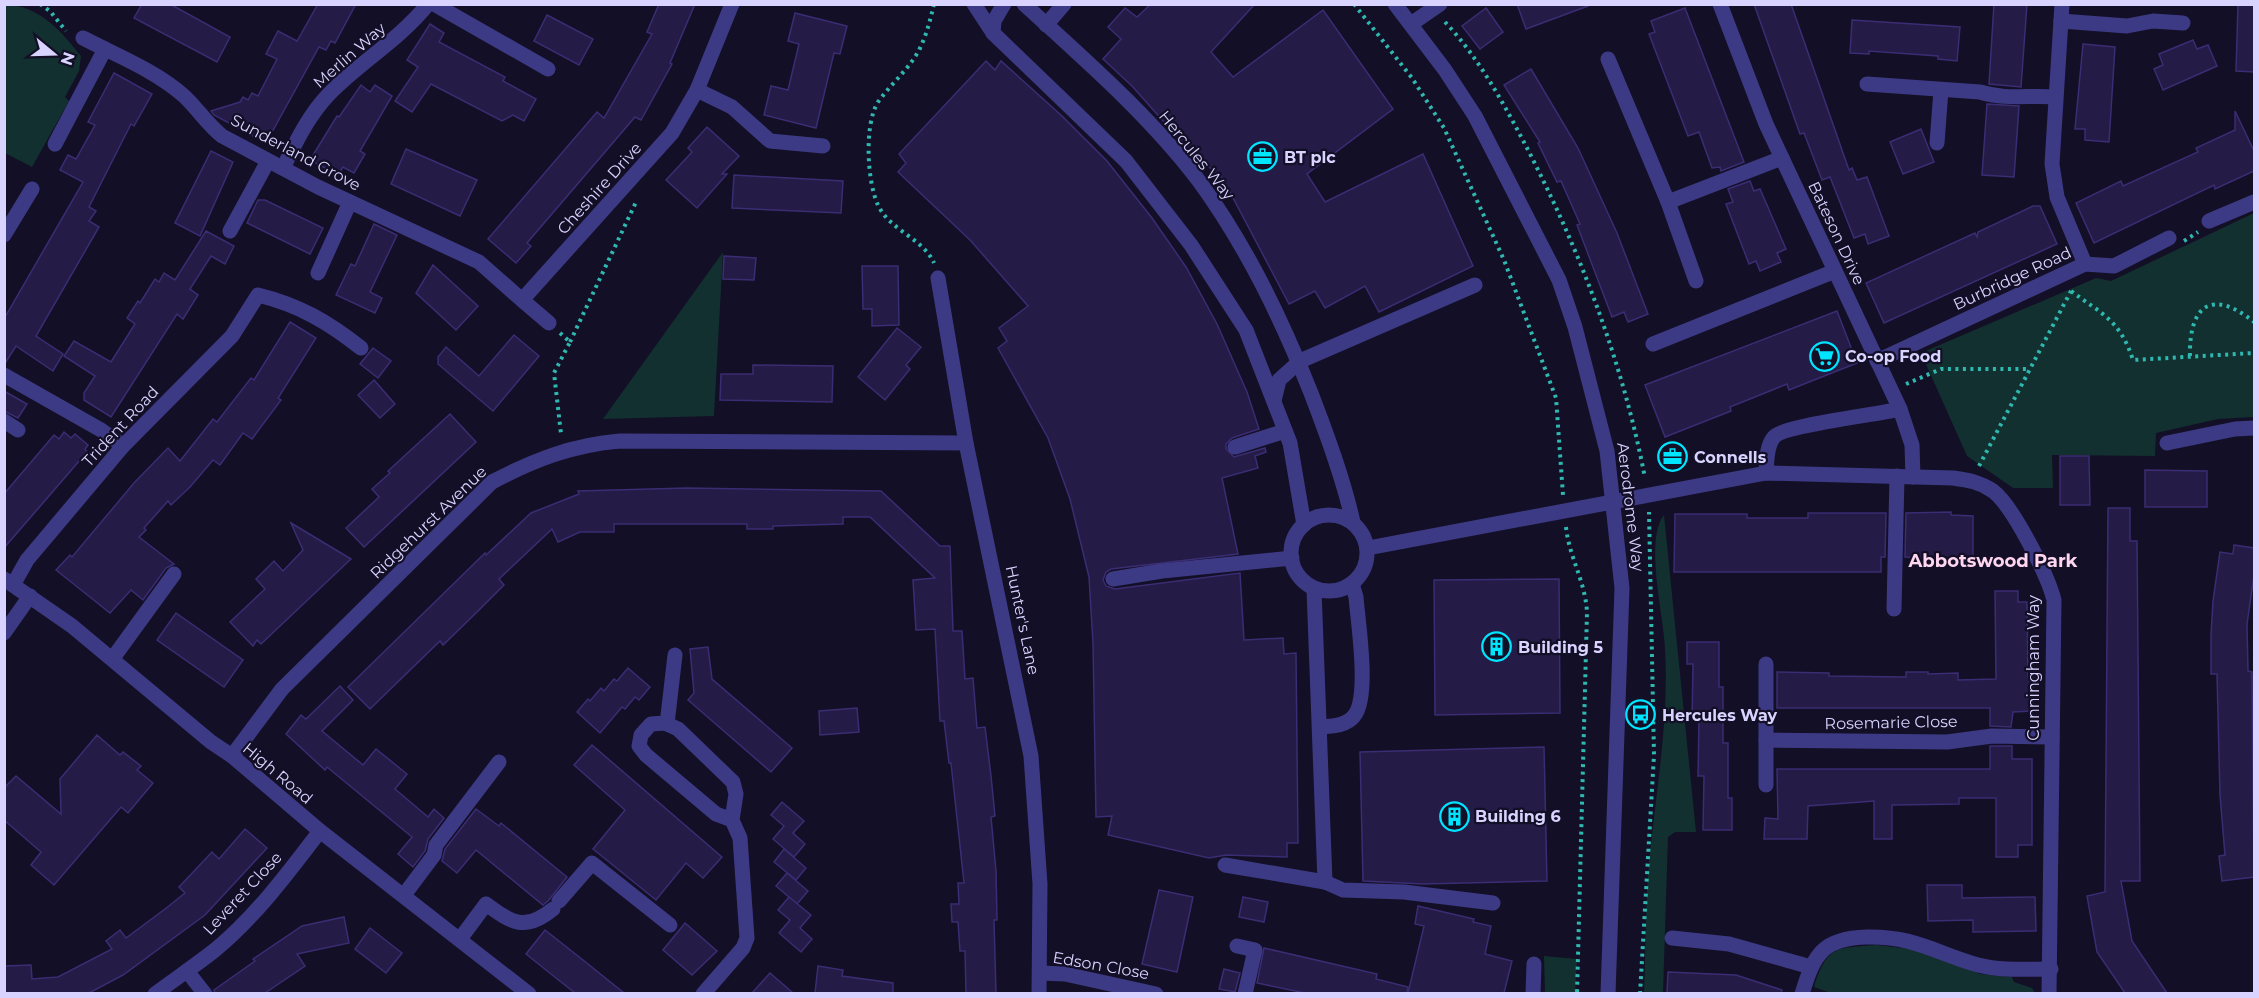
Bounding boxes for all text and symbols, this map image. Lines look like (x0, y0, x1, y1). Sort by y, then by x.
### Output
street label: Merlin Way (309, 19, 390, 92)
north arrow (24, 24, 84, 84)
text: N (57, 50, 79, 68)
street label: Hercules Way (1155, 107, 1239, 204)
street label: Sunderland Grove (228, 110, 364, 195)
street label: Cheshire Drive (553, 139, 645, 238)
office icon: BT plc (1247, 141, 1279, 173)
place label: BT plc (1284, 148, 1336, 167)
street label: Bateson Drive (1804, 178, 1869, 288)
street label: Burbridge Road (1950, 243, 2074, 314)
supermarket icon: Co-op Food (1808, 340, 1840, 372)
place label: Co-op Food (1845, 347, 1941, 366)
street label: Trident Road (78, 382, 163, 471)
street label: Aerodrome Way (1613, 441, 1648, 573)
office icon: Connells (1657, 441, 1689, 473)
place label: Connells (1694, 448, 1767, 467)
street label: Ridgehurst Avenue (366, 462, 490, 583)
district label: Abbotswood Park (1908, 550, 2078, 572)
street label: Hunter's Lane (1002, 564, 1043, 677)
street label: Cunningham Way (2024, 595, 2043, 741)
building icon: Building 5 (1481, 631, 1513, 663)
place label: Building 5 (1518, 638, 1604, 657)
bus stop icon: Hercules Way (1625, 699, 1657, 731)
place label: Hercules Way (1662, 706, 1778, 725)
street label: Rosemarie Close (1824, 712, 1958, 733)
street label: High Road (239, 739, 316, 808)
building icon: Building 6 (1438, 800, 1470, 832)
place label: Building 6 (1475, 807, 1561, 826)
street label: Leveret Close (199, 848, 286, 939)
street label: Edson Close (1051, 948, 1151, 983)

